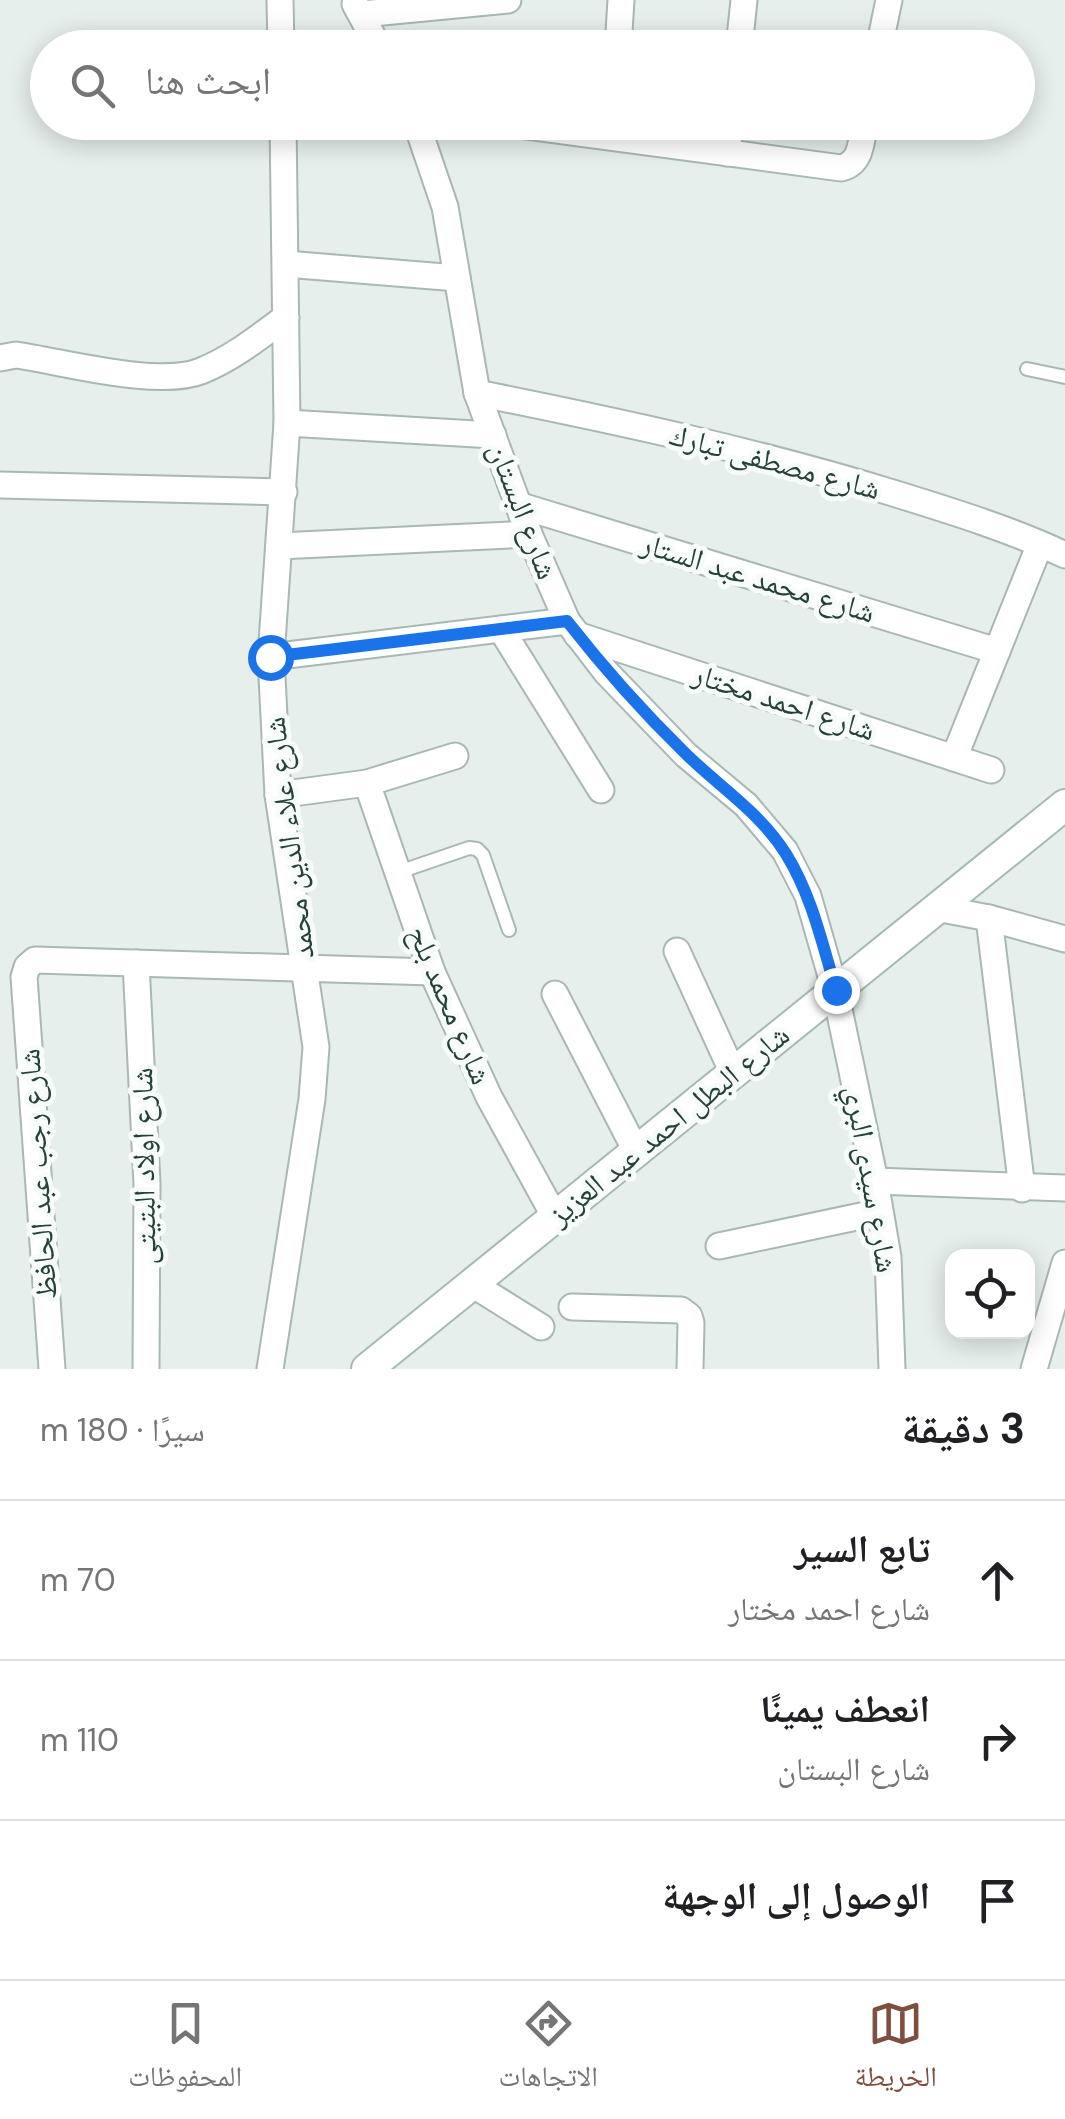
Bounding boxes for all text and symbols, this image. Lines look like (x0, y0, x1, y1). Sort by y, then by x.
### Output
search box (30, 30, 1035, 140)
text: ابحث هنا (145, 56, 271, 106)
icon: search (65, 58, 120, 113)
street label: شارع مصطفى تبارك (666, 415, 885, 508)
street label: شارع البستان (480, 437, 567, 585)
street label: شارع محمد عبد الستار (635, 523, 880, 632)
route start (248, 635, 294, 681)
street label: شارع احمد مختار (687, 653, 880, 749)
street label: شارع علاء الدين محمد (254, 715, 323, 961)
street label: شارع محمد بلح (400, 919, 501, 1090)
route end (814, 968, 860, 1014)
street label: شارع البطل احمد عبد العزيز (539, 1015, 797, 1235)
street label: شارع رجب عبد الحافظ (9, 1047, 66, 1301)
street label: شارع اولاد البتيتى (122, 1067, 165, 1265)
street label: شارع سيدى البري (831, 1082, 907, 1276)
map controls (945, 1249, 1035, 1339)
button: locate (945, 1249, 1035, 1339)
text: 3 دقيقة (902, 1401, 1025, 1456)
text: سيرًا · 180 m (40, 1409, 205, 1451)
text: تابع السير (794, 1524, 930, 1574)
icon: ahead (970, 1553, 1025, 1608)
text: 70 m (40, 1559, 116, 1601)
text: شارع احمد مختار (728, 1588, 930, 1630)
text: انعطف يمينًا (760, 1684, 930, 1734)
icon: right (970, 1713, 1025, 1768)
text: 110 m (40, 1719, 119, 1761)
text: شارع البستان (777, 1748, 930, 1790)
text: الوصول إلى الوجهة (662, 1871, 930, 1921)
icon: arrive (970, 1873, 1025, 1928)
tab: المحفوظات (128, 1996, 242, 2104)
tab: الاتجاهات (499, 1996, 598, 2104)
tab: الخريطة (854, 1996, 937, 2104)

